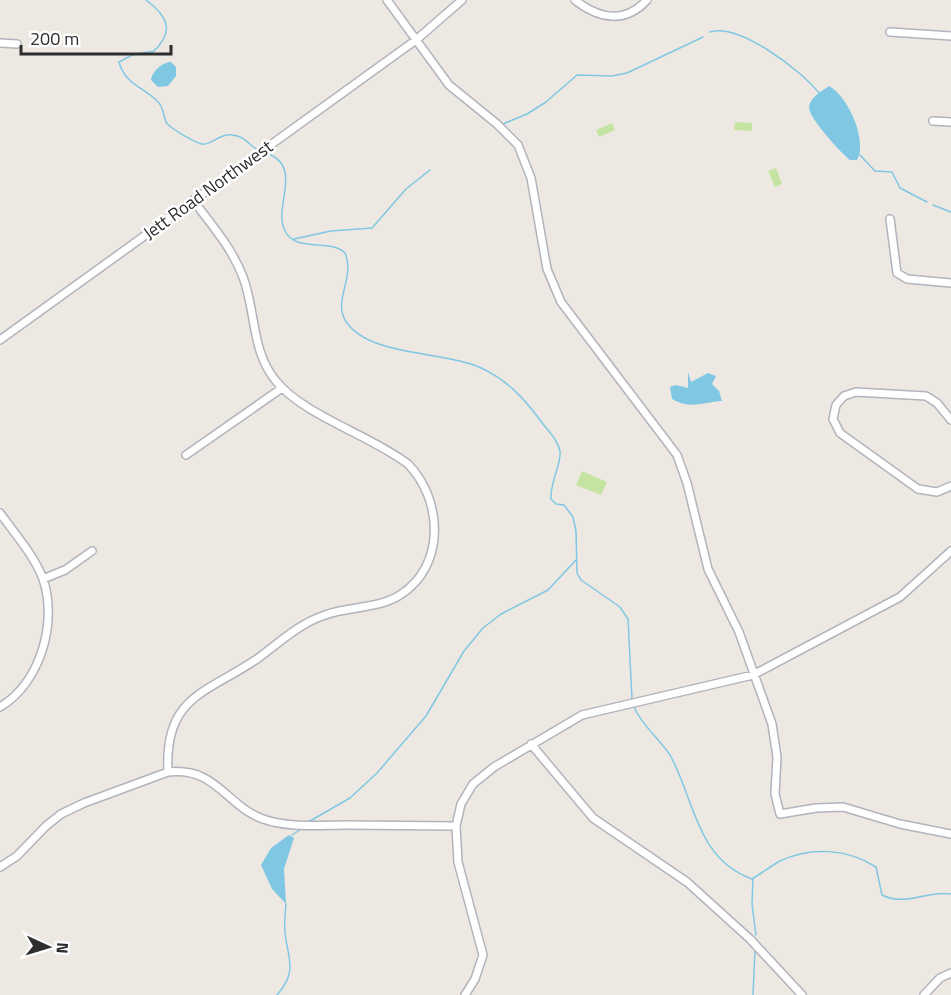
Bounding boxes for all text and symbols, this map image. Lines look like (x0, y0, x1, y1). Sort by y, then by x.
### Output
scale bar (21, 18, 171, 56)
text: 200 m (30, 25, 79, 52)
street label: Jett Road Northwest (137, 133, 279, 246)
north arrow (18, 917, 78, 977)
text: N (51, 942, 75, 954)

